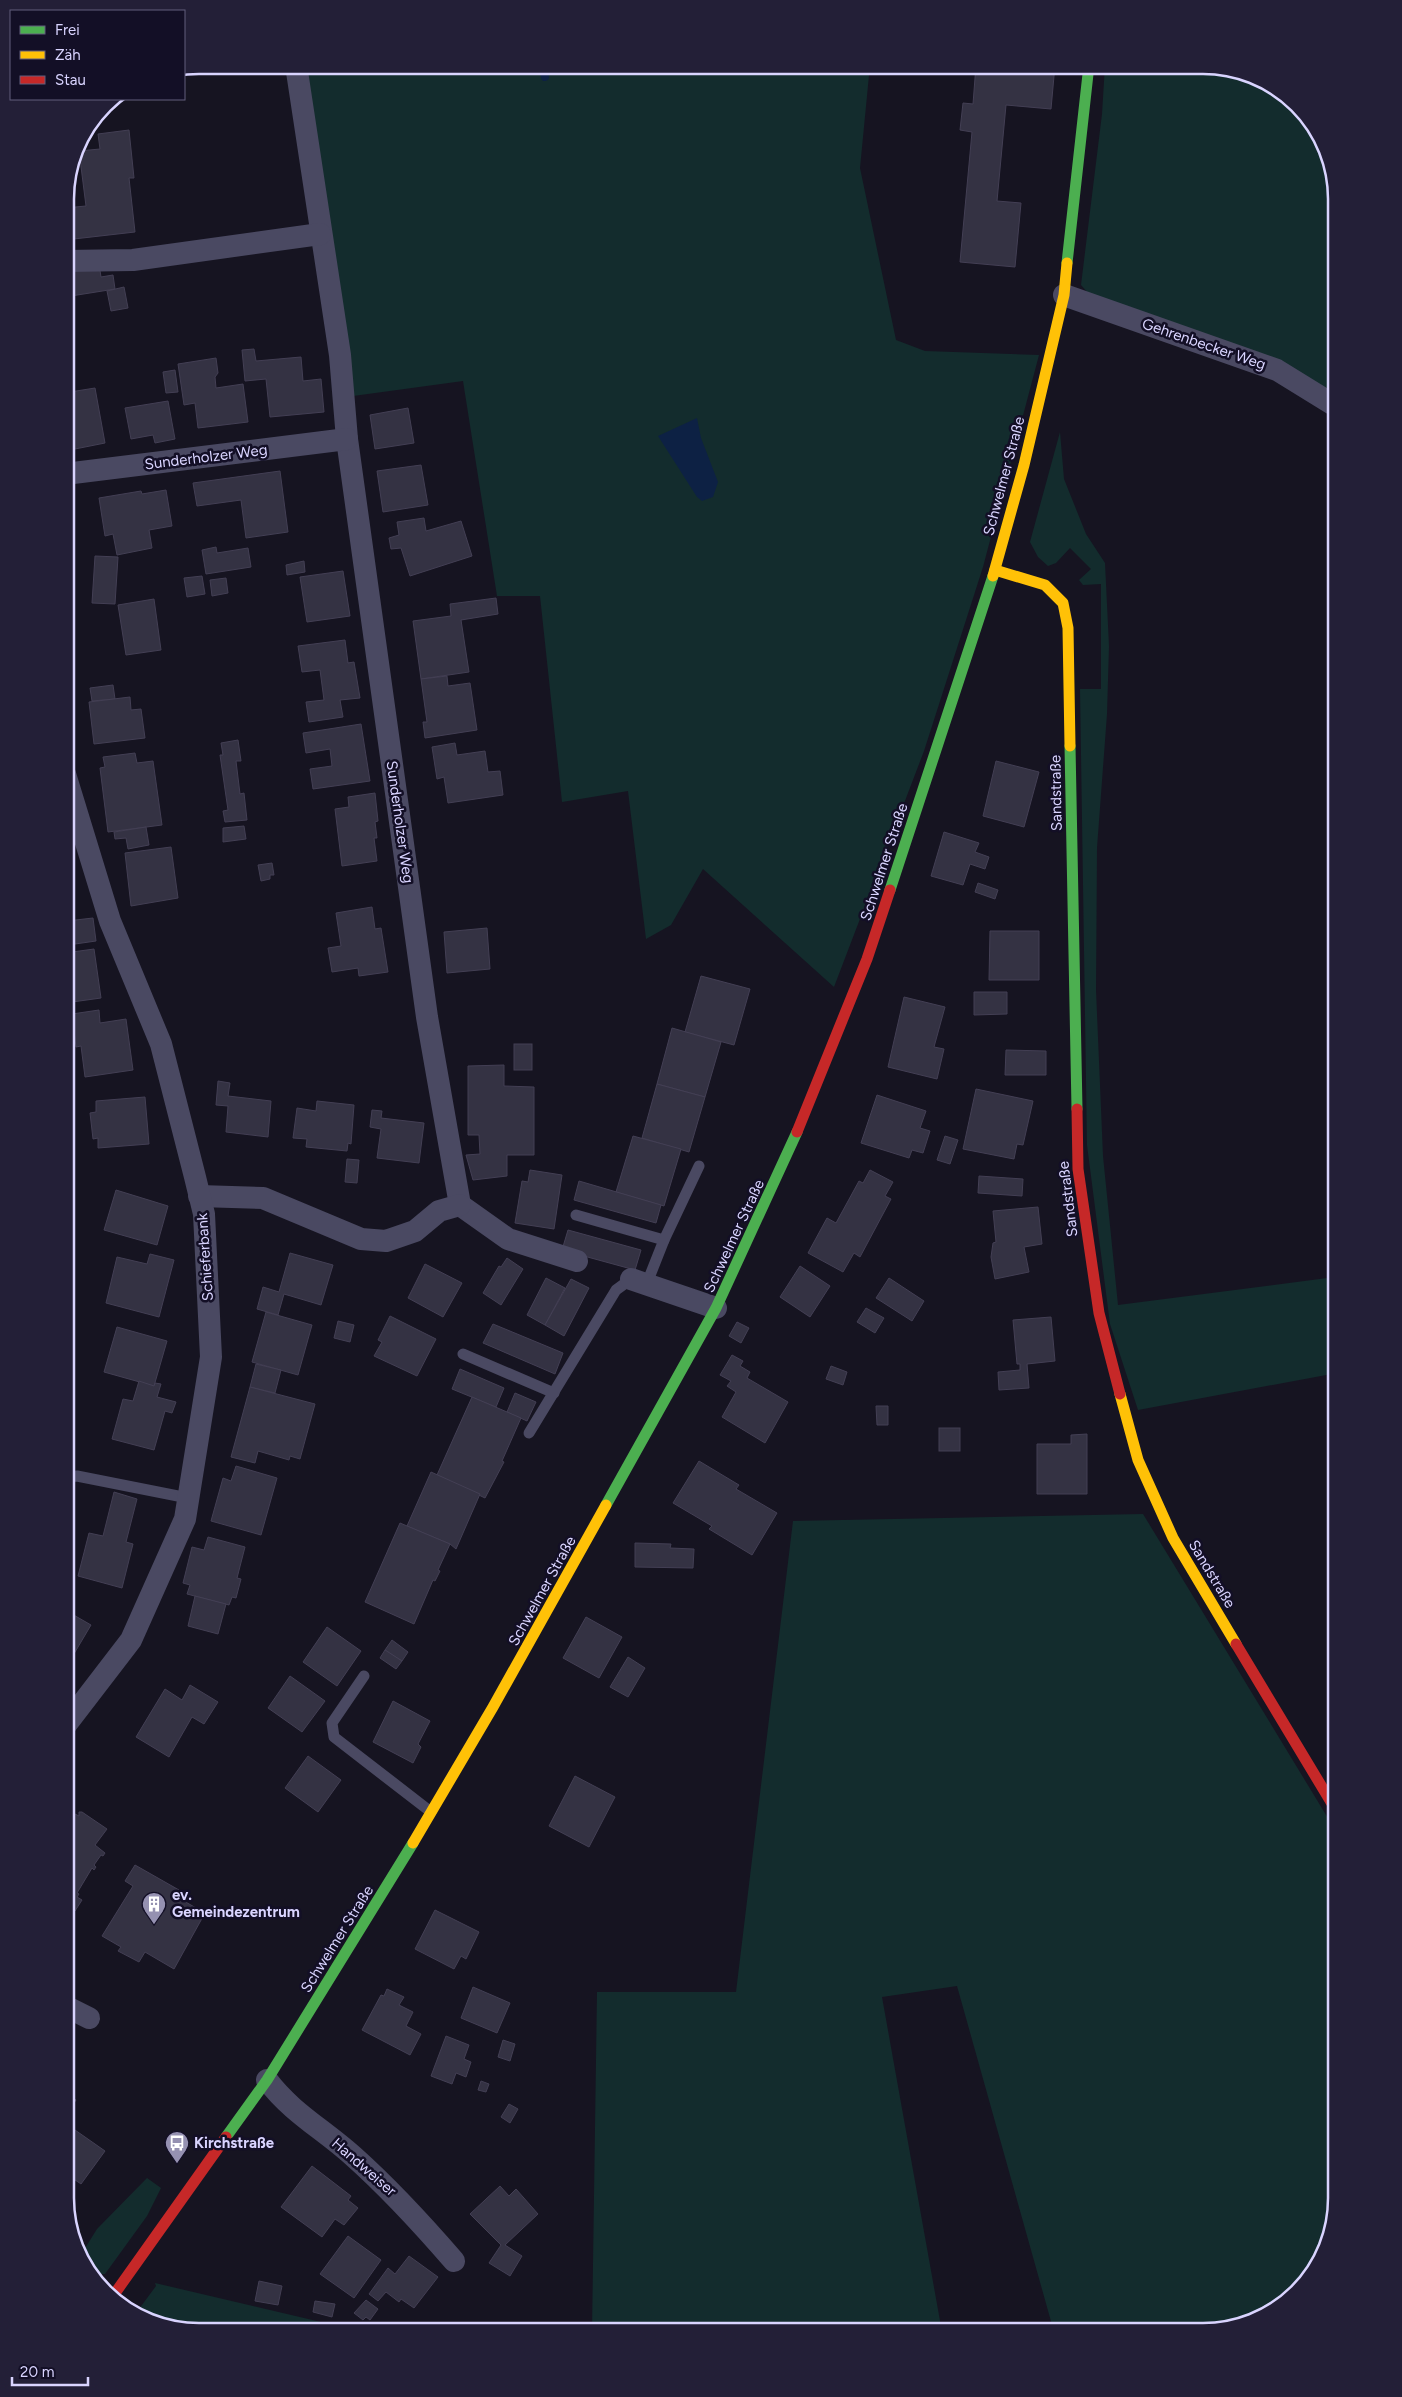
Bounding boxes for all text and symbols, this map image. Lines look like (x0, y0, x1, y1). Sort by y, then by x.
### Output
legend (10, 10, 185, 100)
text: Frei (55, 21, 80, 39)
text: Zäh (55, 46, 81, 64)
text: Stau (55, 71, 86, 89)
street label: Gehrenbecker Weg (1140, 314, 1268, 374)
street label: Schwelmer Straße (979, 414, 1029, 538)
street label: Sunderholzer Weg (144, 441, 268, 473)
street label: Sandstraße (1046, 755, 1066, 831)
street label: Sunderholzer Weg (382, 760, 418, 884)
street label: Schwelmer Straße (856, 801, 912, 923)
street label: Sandstraße (1054, 1160, 1082, 1238)
street label: Schwelmer Straße (700, 1177, 768, 1295)
street label: Schieferbank (193, 1212, 217, 1302)
street label: Schwelmer Straße (504, 1533, 580, 1649)
street label: Sandstraße (1185, 1537, 1239, 1611)
street label: Schwelmer Straße (297, 1882, 377, 1996)
place label: ev. Gemeindezentrum (172, 1886, 300, 1921)
building icon: ev. Gemeindezentrum (141, 1891, 167, 1925)
bus stop icon: Kirchstraße (164, 2130, 190, 2164)
place label: Kirchstraße (194, 2134, 275, 2152)
street label: Handweiser (328, 2134, 400, 2200)
scale bar (12, 2354, 89, 2386)
text: 20 m (20, 2363, 54, 2381)

